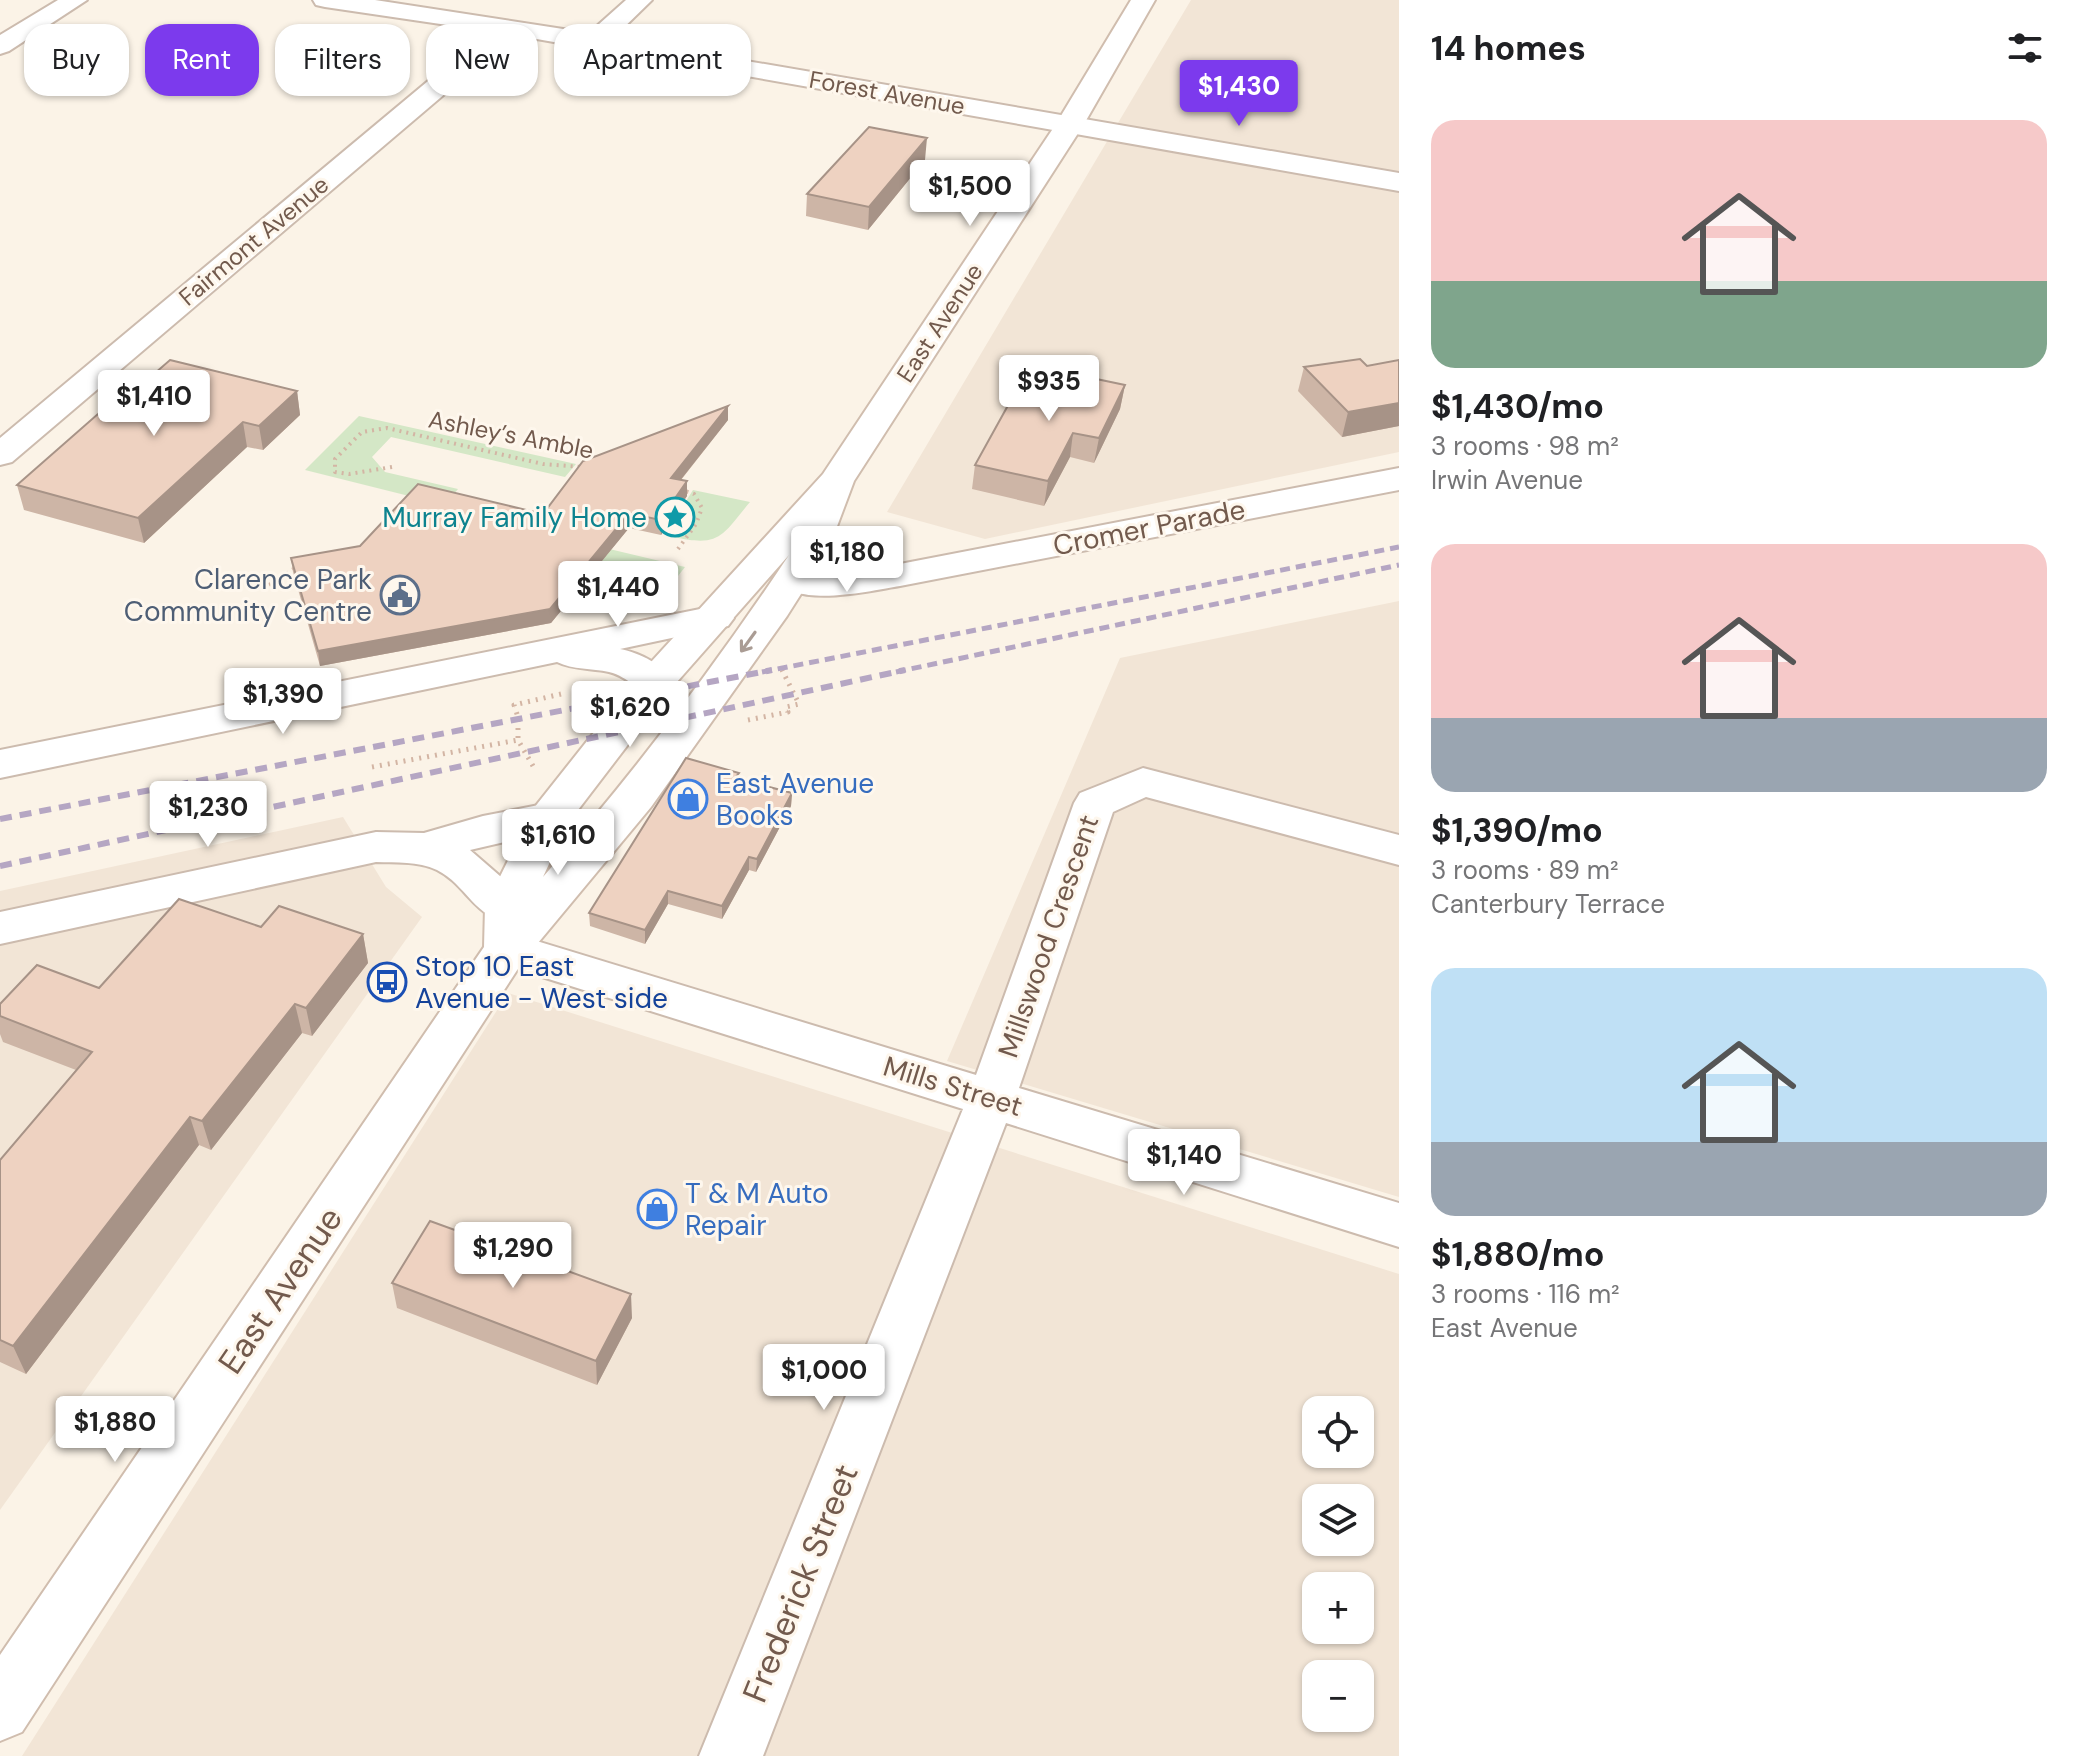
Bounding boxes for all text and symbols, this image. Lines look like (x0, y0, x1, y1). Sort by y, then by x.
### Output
chip: Buy (24, 24, 129, 96)
chip: Rent (145, 24, 259, 96)
chip: Filters (275, 24, 410, 96)
chip: New (426, 24, 538, 96)
chip: Apartment (554, 24, 751, 96)
text: 14 homes (1431, 26, 1586, 71)
icon: filters (2003, 26, 2047, 70)
pin: $1,430 (1174, 60, 1304, 128)
street label: Forest Avenue (807, 64, 967, 121)
text: $1,430 (1198, 69, 1280, 103)
pin: $1,500 (905, 160, 1035, 228)
street label: Fairmont Avenue (172, 169, 335, 312)
text: $1,500 (928, 169, 1012, 203)
icon: home (1667, 172, 1811, 316)
street label: East Avenue (890, 257, 989, 388)
pin: $935 (1002, 355, 1096, 423)
text: $935 (1017, 364, 1081, 398)
pin: $1,410 (89, 370, 219, 438)
text: $1,410 (116, 379, 192, 413)
text: $1,430/mo (1431, 384, 1604, 429)
street label: Ashley’s Amble (426, 403, 596, 466)
text: 3 rooms · 98 m² (1431, 429, 1619, 463)
text: Irwin Avenue (1431, 463, 1583, 497)
street label: Cromer Parade (1050, 491, 1248, 564)
place icon: Murray Family Home (654, 496, 696, 538)
place label: Murray Family Home (382, 499, 647, 536)
pin: $1,180 (782, 526, 912, 594)
text: $1,180 (809, 535, 885, 569)
place label: Clarence Park Community Centre (124, 561, 372, 630)
pin: $1,440 (553, 561, 683, 629)
text: $1,440 (576, 570, 660, 604)
public building icon: Clarence Park Community Centre (379, 574, 421, 616)
icon: home (1667, 596, 1811, 740)
one-way arrow (740, 631, 756, 653)
pin: $1,390 (218, 668, 348, 736)
text: $1,390 (242, 677, 324, 711)
pin: $1,620 (565, 681, 695, 749)
text: $1,620 (590, 690, 670, 724)
place label: East Avenue Books (716, 765, 874, 834)
shop icon: East Avenue Books (667, 778, 709, 820)
pin: $1,230 (143, 781, 273, 849)
text: $1,230 (168, 790, 248, 824)
text: $1,390/mo (1431, 808, 1603, 853)
pin: $1,610 (493, 809, 623, 877)
street label: Millswood Crescent (990, 810, 1107, 1062)
text: $1,610 (520, 818, 596, 852)
text: 3 rooms · 89 m² (1431, 853, 1619, 887)
text: Canterbury Terrace (1431, 887, 1665, 921)
place label: Stop 10 East Avenue - West side (415, 948, 668, 1017)
bus stop icon: Stop 10 East Avenue - West side (366, 961, 408, 1003)
icon: home (1667, 1020, 1811, 1164)
street label: Mills Street (879, 1048, 1027, 1125)
pin: $1,140 (1119, 1129, 1249, 1197)
text: $1,140 (1146, 1138, 1222, 1172)
place label: T & M Auto Repair (685, 1175, 829, 1244)
shop icon: T & M Auto Repair (636, 1188, 678, 1230)
street label: East Avenue (208, 1198, 353, 1382)
pin: $1,290 (448, 1222, 578, 1290)
text: $1,290 (472, 1231, 554, 1265)
text: $1,880/mo (1431, 1232, 1605, 1277)
text: 3 rooms · 116 m² (1431, 1277, 1620, 1311)
text: East Avenue (1431, 1311, 1578, 1345)
pin: $1,000 (759, 1344, 889, 1412)
text: $1,000 (781, 1353, 867, 1387)
pin: $1,880 (50, 1396, 180, 1464)
map controls (1302, 1396, 1374, 1732)
button: locate (1302, 1396, 1374, 1468)
text: $1,880 (74, 1405, 156, 1439)
street label: Frederick Street (732, 1458, 869, 1709)
button: layers (1302, 1484, 1374, 1556)
button: + (1302, 1572, 1374, 1644)
button: − (1302, 1660, 1374, 1732)

